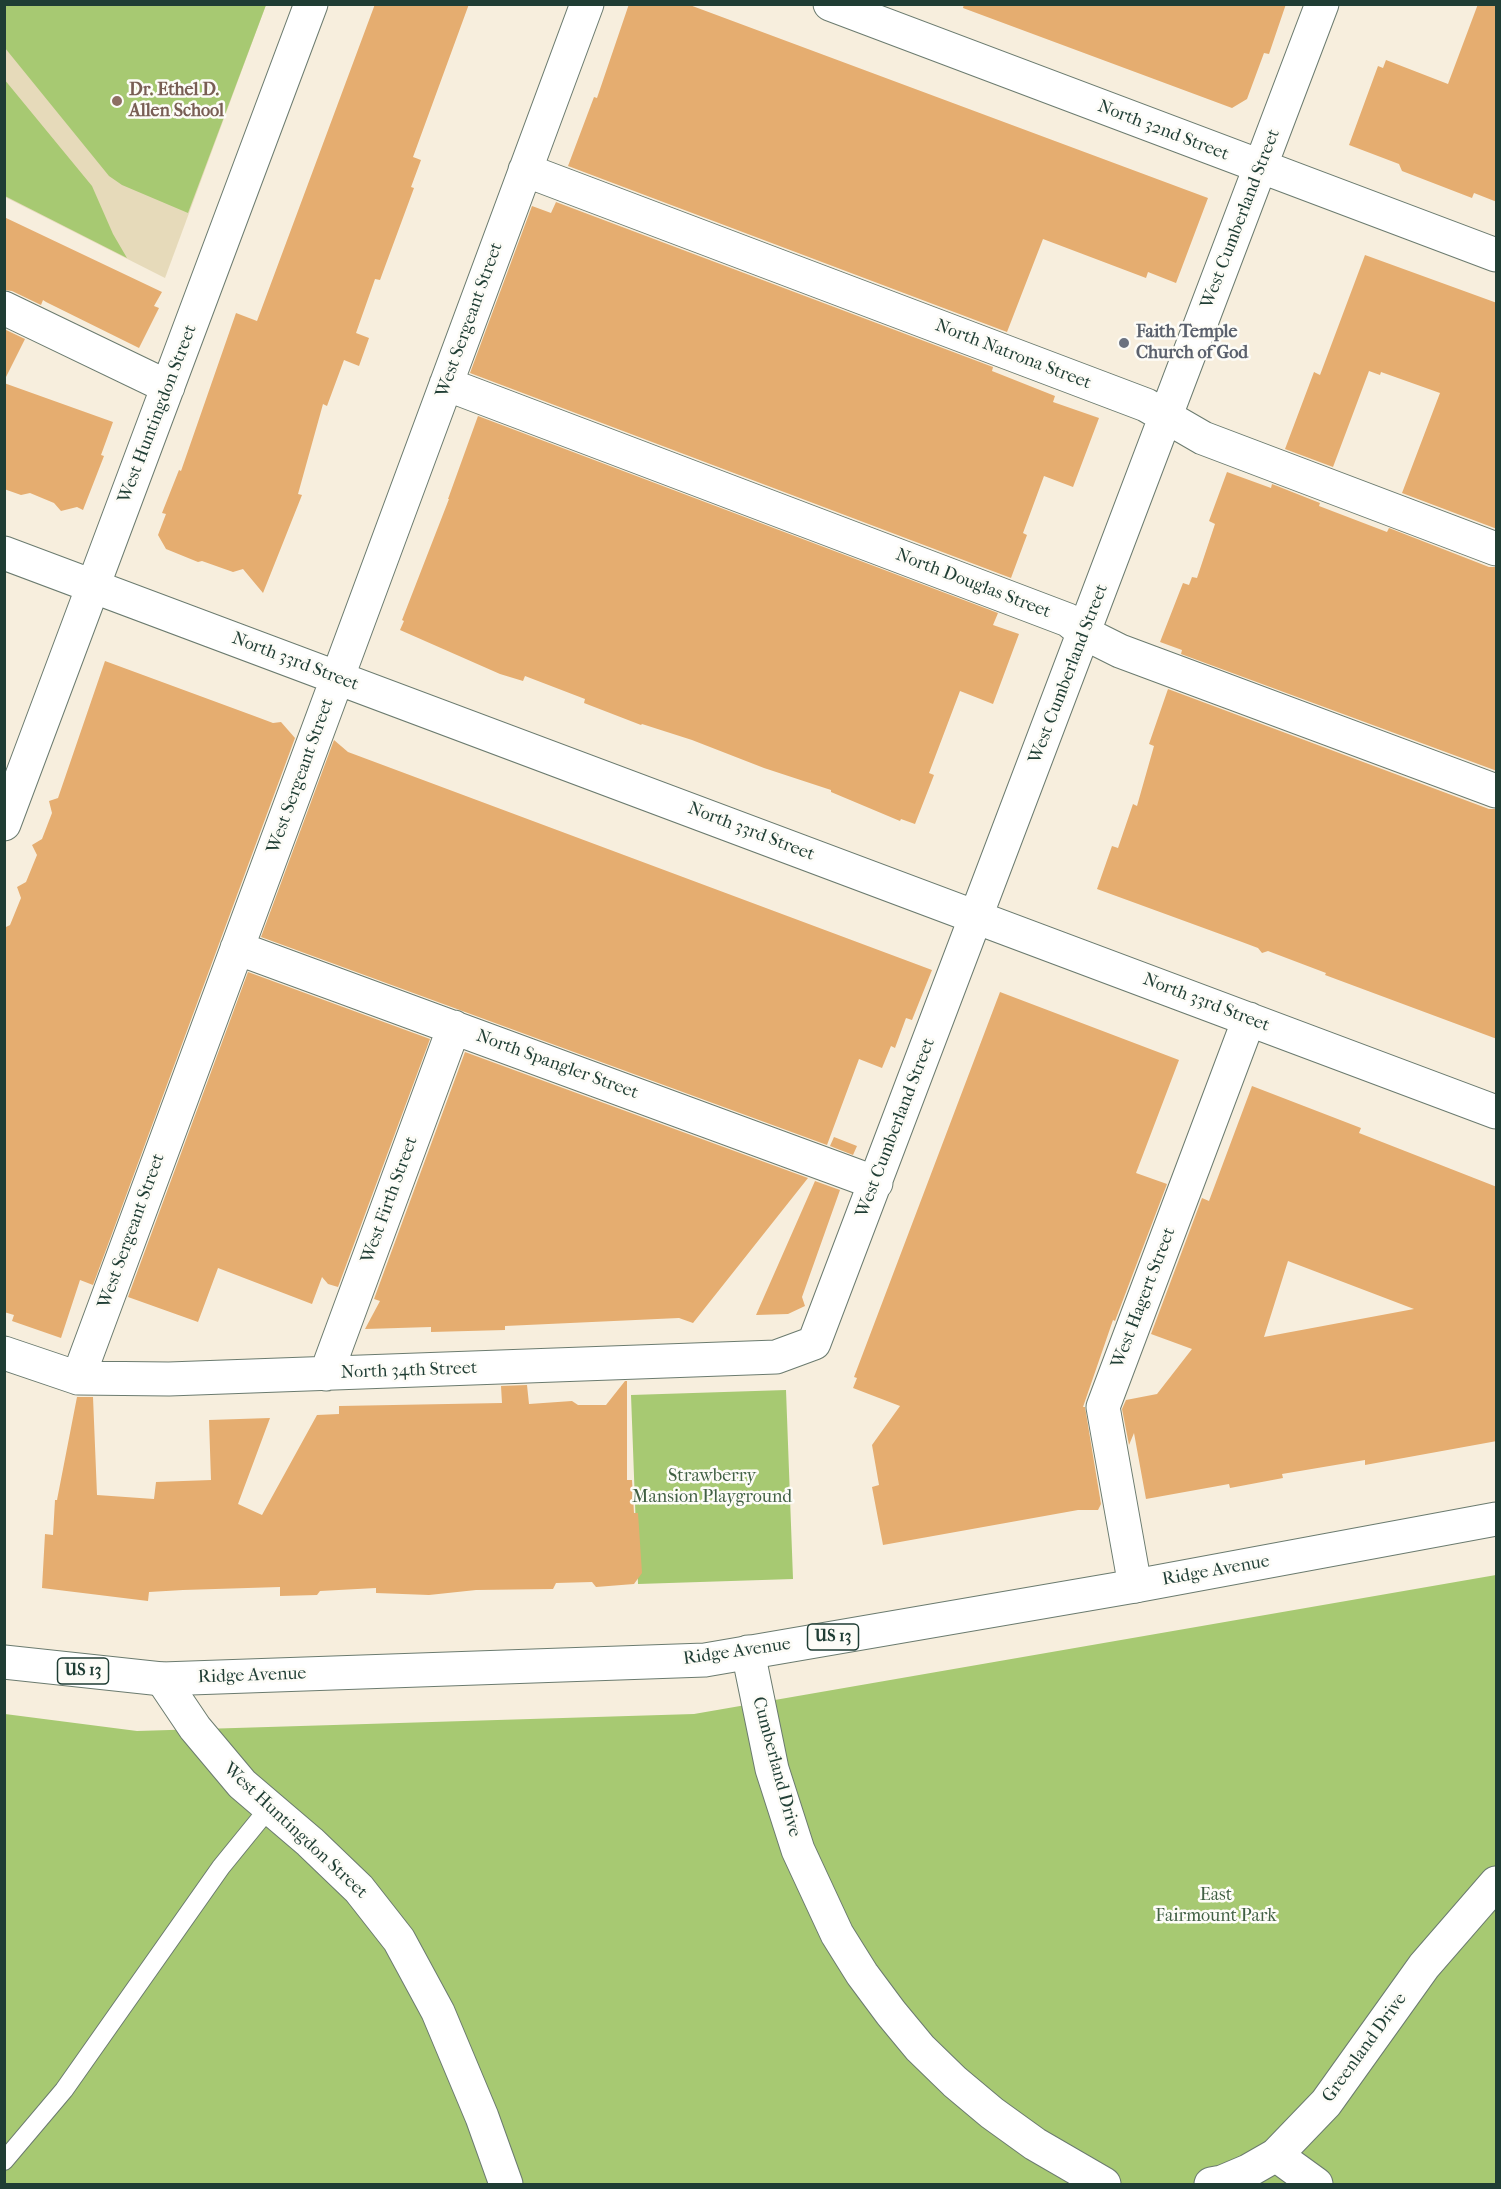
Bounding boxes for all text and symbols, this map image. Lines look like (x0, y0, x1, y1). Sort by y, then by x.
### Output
place label: Dr. Ethel D. Allen School (129, 80, 224, 122)
marker: Dr. Ethel D. Allen School (110, 94, 124, 108)
street label: North 32nd Street (1094, 96, 1232, 166)
street label: West Cumberland Street (1197, 126, 1285, 312)
street label: West Sergeant Street (432, 240, 508, 400)
street label: North Natrona Street (932, 315, 1094, 395)
street label: West Huntingdon Street (114, 322, 202, 506)
place label: Faith Temple Church of God (1136, 322, 1248, 364)
marker: Faith Temple Church of God (1117, 336, 1131, 350)
street label: North Douglas Street (892, 544, 1054, 624)
street label: West Cumberland Street (1025, 581, 1113, 767)
street label: North 33rd Street (229, 628, 361, 696)
street label: West Sergeant Street (263, 696, 339, 856)
street label: North 33rd Street (685, 798, 817, 866)
street label: North 33rd Street (1140, 969, 1272, 1037)
street label: North Spangler Street (473, 1026, 641, 1104)
street label: West Cumberland Street (852, 1035, 940, 1221)
street label: West Firth Street (357, 1134, 423, 1266)
street label: West Sergeant Street (94, 1151, 170, 1311)
street label: West Hagert Street (1107, 1225, 1181, 1371)
street label: North 34th Street (340, 1358, 478, 1384)
park label: Strawberry Mansion Playground (632, 1466, 792, 1508)
street label: Ridge Avenue (1161, 1551, 1271, 1591)
road number: US 13 (808, 1624, 858, 1650)
street label: Ridge Avenue (682, 1634, 792, 1670)
road number: US 13 (58, 1658, 109, 1684)
street label: Ridge Avenue (197, 1663, 307, 1689)
street label: Cumberland Drive (747, 1694, 805, 1840)
street label: West Huntingdon Street (218, 1759, 372, 1903)
park label: East Fairmount Park (1155, 1885, 1277, 1928)
street label: Greenland Drive (1318, 1989, 1412, 2107)

